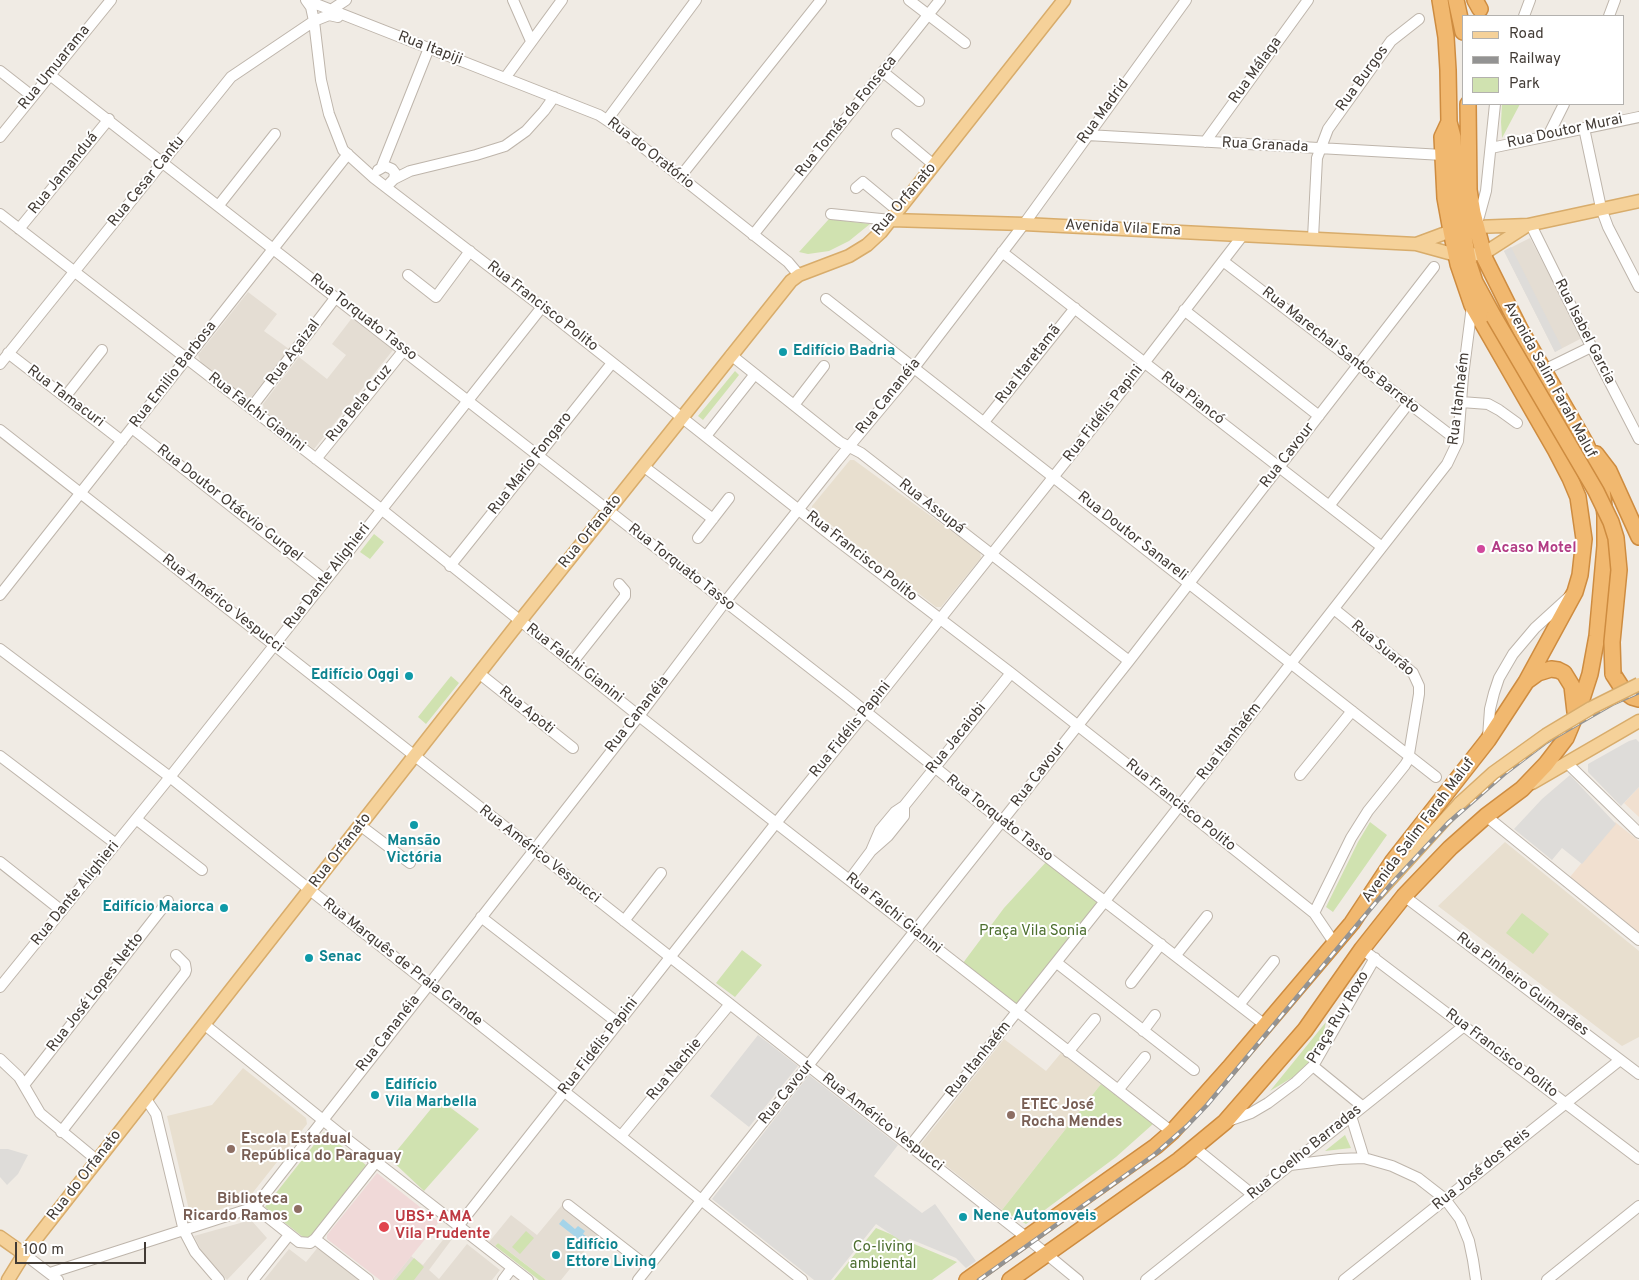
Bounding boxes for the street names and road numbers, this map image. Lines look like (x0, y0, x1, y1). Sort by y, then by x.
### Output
street label: Rua Umuarama (15, 22, 95, 114)
street label: Rua Itapiji (395, 28, 465, 70)
street label: Rua Málaga (1226, 34, 1286, 108)
street label: Rua Burgos (1333, 42, 1393, 116)
street label: Rua Tomás da Fonseca (793, 53, 901, 181)
street label: Rua Madrid (1074, 76, 1134, 148)
street label: Rua Doutor Murai (1506, 111, 1624, 153)
street label: Rua do Oratório (603, 114, 697, 194)
street label: Rua Jamanduá (25, 129, 103, 219)
street label: Rua Cesar Cantu (105, 133, 189, 231)
street label: Rua Granada (1221, 135, 1309, 157)
street label: Rua Orfanato (869, 160, 941, 240)
street label: Avenida Vila Ema (1065, 217, 1181, 241)
street label: Rua Francisco Polito (483, 258, 601, 356)
street label: Rua Torquato Tasso (306, 271, 420, 365)
street label: Rua Isabel Garcia (1550, 276, 1618, 388)
street label: Rua Marechal Santos Barreto (1258, 284, 1422, 418)
street label: Avenida Salim Farah Maluf (1499, 299, 1599, 461)
street label: Rua Açaizal (263, 316, 325, 390)
street label: Rua Emilio Barbosa (127, 318, 221, 432)
street label: Rua Itaretamã (993, 322, 1065, 408)
street label: Rua Itanhaém (1445, 352, 1475, 446)
street label: Rua Cananéia (853, 355, 925, 439)
street label: Rua Tamacuri (23, 362, 107, 432)
street label: Rua Bela Cruz (323, 362, 397, 446)
street label: Rua Fidélis Papini (1060, 362, 1148, 466)
street label: Rua Falchi Gianini (204, 369, 308, 457)
street label: Rua Piancó (1157, 369, 1227, 429)
street label: Rua Mario Fongaro (485, 409, 577, 519)
street label: Rua Cavour (1257, 420, 1319, 492)
street label: Rua Doutor Otácvio Gurgel (153, 441, 305, 567)
street label: Rua Assupá (894, 476, 968, 538)
street label: Rua Doutor Sanareli (1073, 488, 1191, 586)
street label: Rua Orfanato (556, 491, 626, 573)
street label: Rua Francisco Polito (802, 508, 920, 606)
street label: Rua Dante Alighieri (281, 520, 375, 634)
street label: Rua Torquato Tasso (624, 521, 738, 615)
street label: Rua Américo Vespucci (158, 551, 286, 657)
street label: Rua Suarão (1347, 617, 1417, 681)
street label: Rua Falchi Gianini (522, 620, 626, 708)
street label: Rua Cananéia (602, 673, 674, 757)
street label: Rua Fidélis Papini (807, 678, 895, 782)
street label: Rua Apoti (495, 683, 557, 739)
street label: Rua Jacaiobi (923, 700, 991, 778)
street label: Rua Itanhaém (1194, 700, 1266, 784)
street label: Rua Cavour (1008, 739, 1070, 811)
street label: Avenida Salim Farah Maluf (1359, 755, 1479, 907)
street label: Rua Francisco Polito (1121, 756, 1239, 856)
street label: Rua Torquato Tasso (942, 772, 1056, 866)
street label: Rua Américo Vespucci (475, 802, 603, 908)
street label: Rua Orfanato (306, 810, 376, 892)
street label: Rua Dante Alighieri (28, 838, 124, 950)
street label: Rua Falchi Gianini (841, 870, 945, 958)
street label: Rua Marquês de Praia Grande (319, 895, 485, 1031)
street label: Rua Pinheiro Guimarães (1452, 929, 1592, 1041)
street label: Rua José Lopes Netto (44, 930, 148, 1056)
street label: Praça Ruy Roxo (1304, 968, 1374, 1068)
street label: Rua Cananéia (353, 992, 425, 1076)
street label: Rua Fidélis Papini (555, 995, 643, 1099)
street label: Rua Francisco Polito (1441, 1006, 1561, 1102)
street label: Rua Itanhaém (943, 1018, 1015, 1102)
street label: Rua Nachie (644, 1035, 706, 1105)
street label: Rua Cavour (756, 1057, 818, 1129)
street label: Rua Américo Vespucci (818, 1070, 946, 1176)
street label: Rua Coelho Barradas (1244, 1101, 1366, 1205)
street label: Rua José dos Reis (1430, 1125, 1534, 1215)
street label: Rua do Orfanato (44, 1127, 126, 1225)

